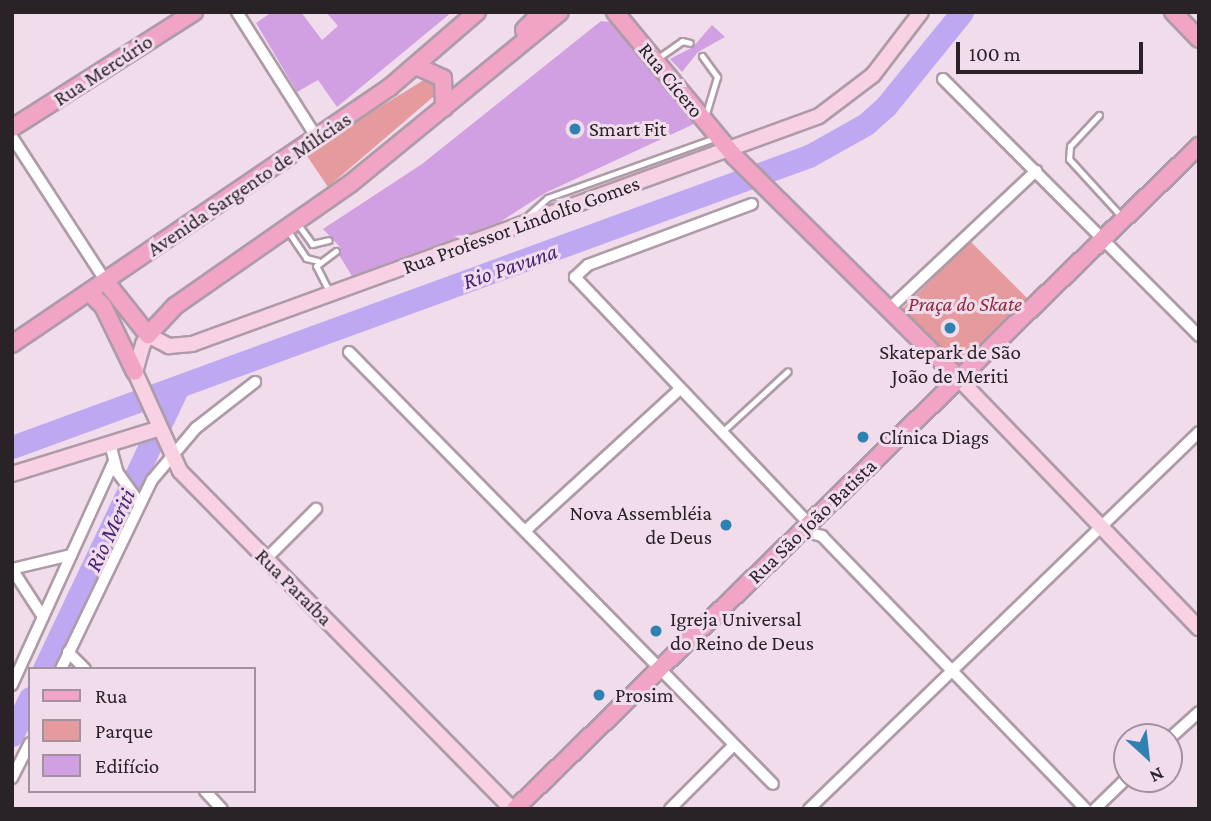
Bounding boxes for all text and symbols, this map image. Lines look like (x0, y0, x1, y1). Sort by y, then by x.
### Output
scale bar (959, 28, 1146, 72)
street label: Rua Mercúrio (49, 29, 157, 111)
street label: Rua Cícero (633, 37, 709, 123)
text: 100 m (969, 42, 1021, 66)
street label: Avenida Sargento de Milícias (142, 106, 356, 262)
place label: Smart Fit (589, 116, 666, 142)
marker: Smart Fit (567, 121, 583, 137)
street label: Rua Professor Lindolfo Gomes (399, 170, 643, 280)
water label: Rio Pavuna (459, 237, 561, 295)
park label: Praça do Skate (908, 291, 1022, 317)
marker: Skatepark de São João de Meriti (942, 320, 958, 336)
place label: Skatepark de São João de Meriti (879, 339, 1021, 389)
place label: Clínica Diags (879, 424, 989, 450)
marker: Clínica Diags (853, 427, 873, 447)
street label: Rua São João Batista (742, 453, 882, 589)
water label: Rio Meriti (79, 484, 141, 576)
place label: Nova Assembléia de Deus (569, 500, 712, 550)
marker: Nova Assembléia de Deus (718, 517, 734, 533)
street label: Rua Paraíba (250, 543, 338, 631)
place label: Igreja Universal do Reino de Deus (670, 606, 814, 656)
marker: Igreja Universal do Reino de Deus (648, 623, 664, 639)
legend (28, 667, 256, 793)
place label: Prosim (615, 682, 674, 708)
text: Rua (95, 684, 127, 708)
marker: Prosim (589, 685, 609, 705)
text: Parque (95, 719, 153, 743)
north arrow (1113, 723, 1183, 793)
text: Edifício (95, 754, 159, 778)
text: N (1146, 763, 1167, 788)

